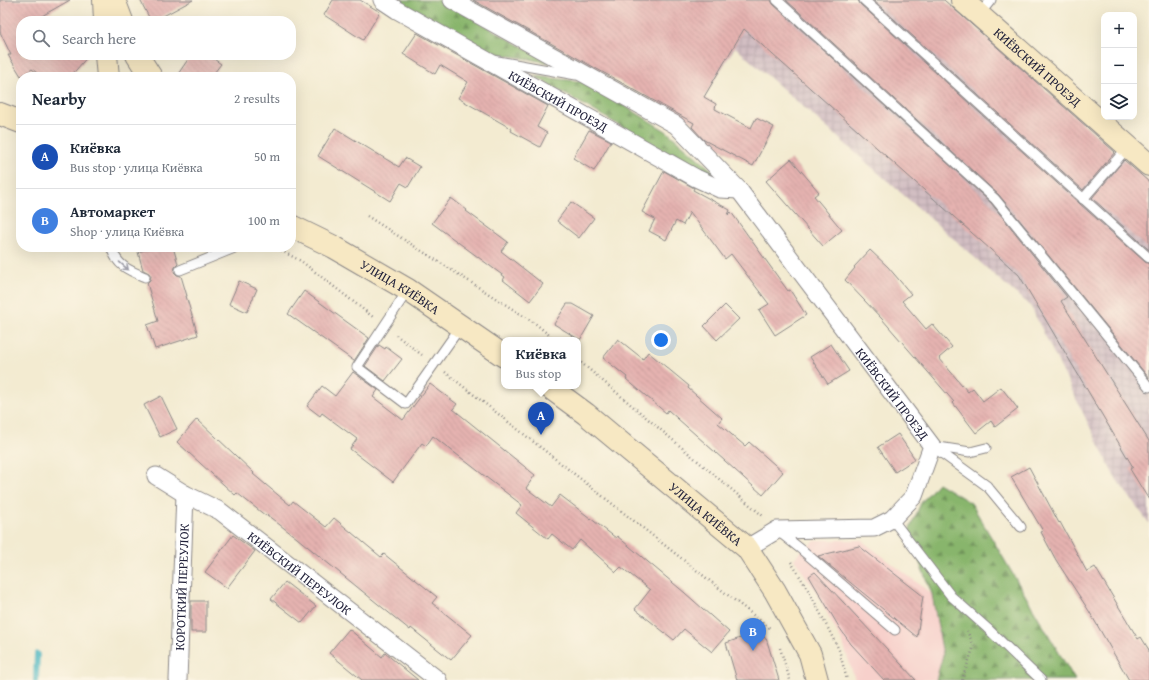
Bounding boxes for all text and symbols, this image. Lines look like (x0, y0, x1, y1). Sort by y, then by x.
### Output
map controls (1101, 12, 1137, 120)
button: + (1101, 12, 1137, 48)
search box (16, 16, 296, 60)
street label: КИЁВСКИЙ ПРОЕЗД (989, 23, 1085, 111)
icon: search (30, 27, 52, 49)
text: Search here (62, 28, 136, 49)
button: − (1101, 48, 1137, 84)
street label: КИЁВСКИЙ ПРОЕЗД (505, 66, 611, 137)
button: layers (1101, 84, 1137, 120)
text: Nearby (32, 86, 86, 111)
text: 2 results (234, 89, 280, 108)
text: Киёвка (70, 137, 121, 158)
text: A (41, 147, 49, 166)
text: 50 m (254, 147, 280, 166)
text: Bus stop · улица Киёвка (70, 158, 203, 177)
text: Автомаркет (70, 201, 155, 222)
text: B (41, 211, 49, 230)
text: 100 m (248, 211, 280, 230)
text: Shop · улица Киёвка (70, 222, 184, 241)
street label: УЛИЦА КИЁВКА (356, 255, 444, 319)
one-way arrow (119, 262, 129, 271)
your location (651, 330, 671, 350)
popup (501, 337, 581, 389)
text: Киёвка (516, 343, 567, 364)
street label: КИЁВСКИЙ ПРОЕЗД (851, 344, 933, 444)
text: Bus stop (516, 364, 561, 383)
pin: A (528, 402, 554, 435)
street label: УЛИЦА КИЁВКА (664, 478, 746, 550)
street label: КОРОТКИЙ ПЕРЕУЛОК (170, 523, 194, 651)
street label: КИЁВСКИЙ ПЕРЕУЛОК (244, 527, 355, 620)
pin: B (740, 618, 766, 651)

